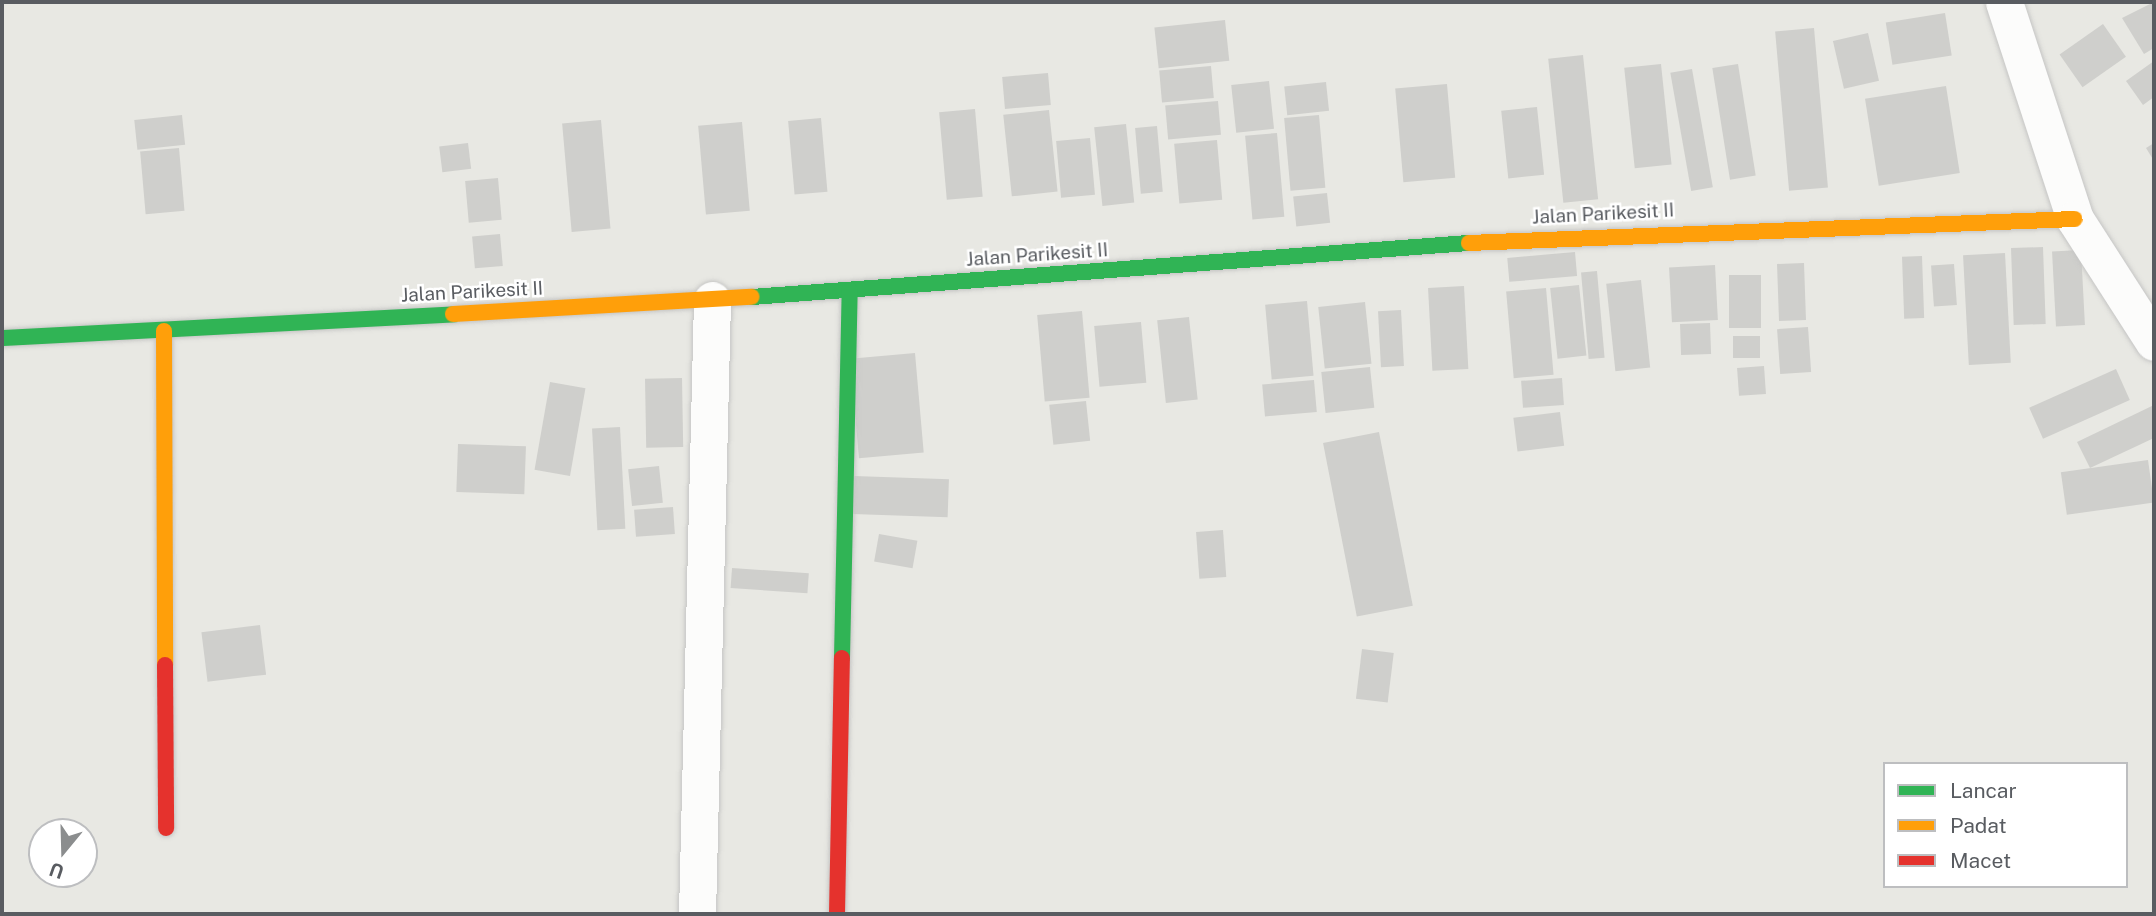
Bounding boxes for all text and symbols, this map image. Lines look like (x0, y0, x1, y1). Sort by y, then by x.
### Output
street label: Jalan Parikesit II (1531, 199, 1675, 229)
street label: Jalan Parikesit II (965, 239, 1109, 271)
street label: Jalan Parikesit II (400, 277, 544, 307)
legend (1883, 762, 2128, 888)
text: Lancar (1950, 778, 2017, 803)
text: Padat (1950, 813, 2007, 838)
north arrow (28, 818, 98, 888)
text: Macet (1950, 848, 2011, 873)
text: U (47, 858, 67, 884)

